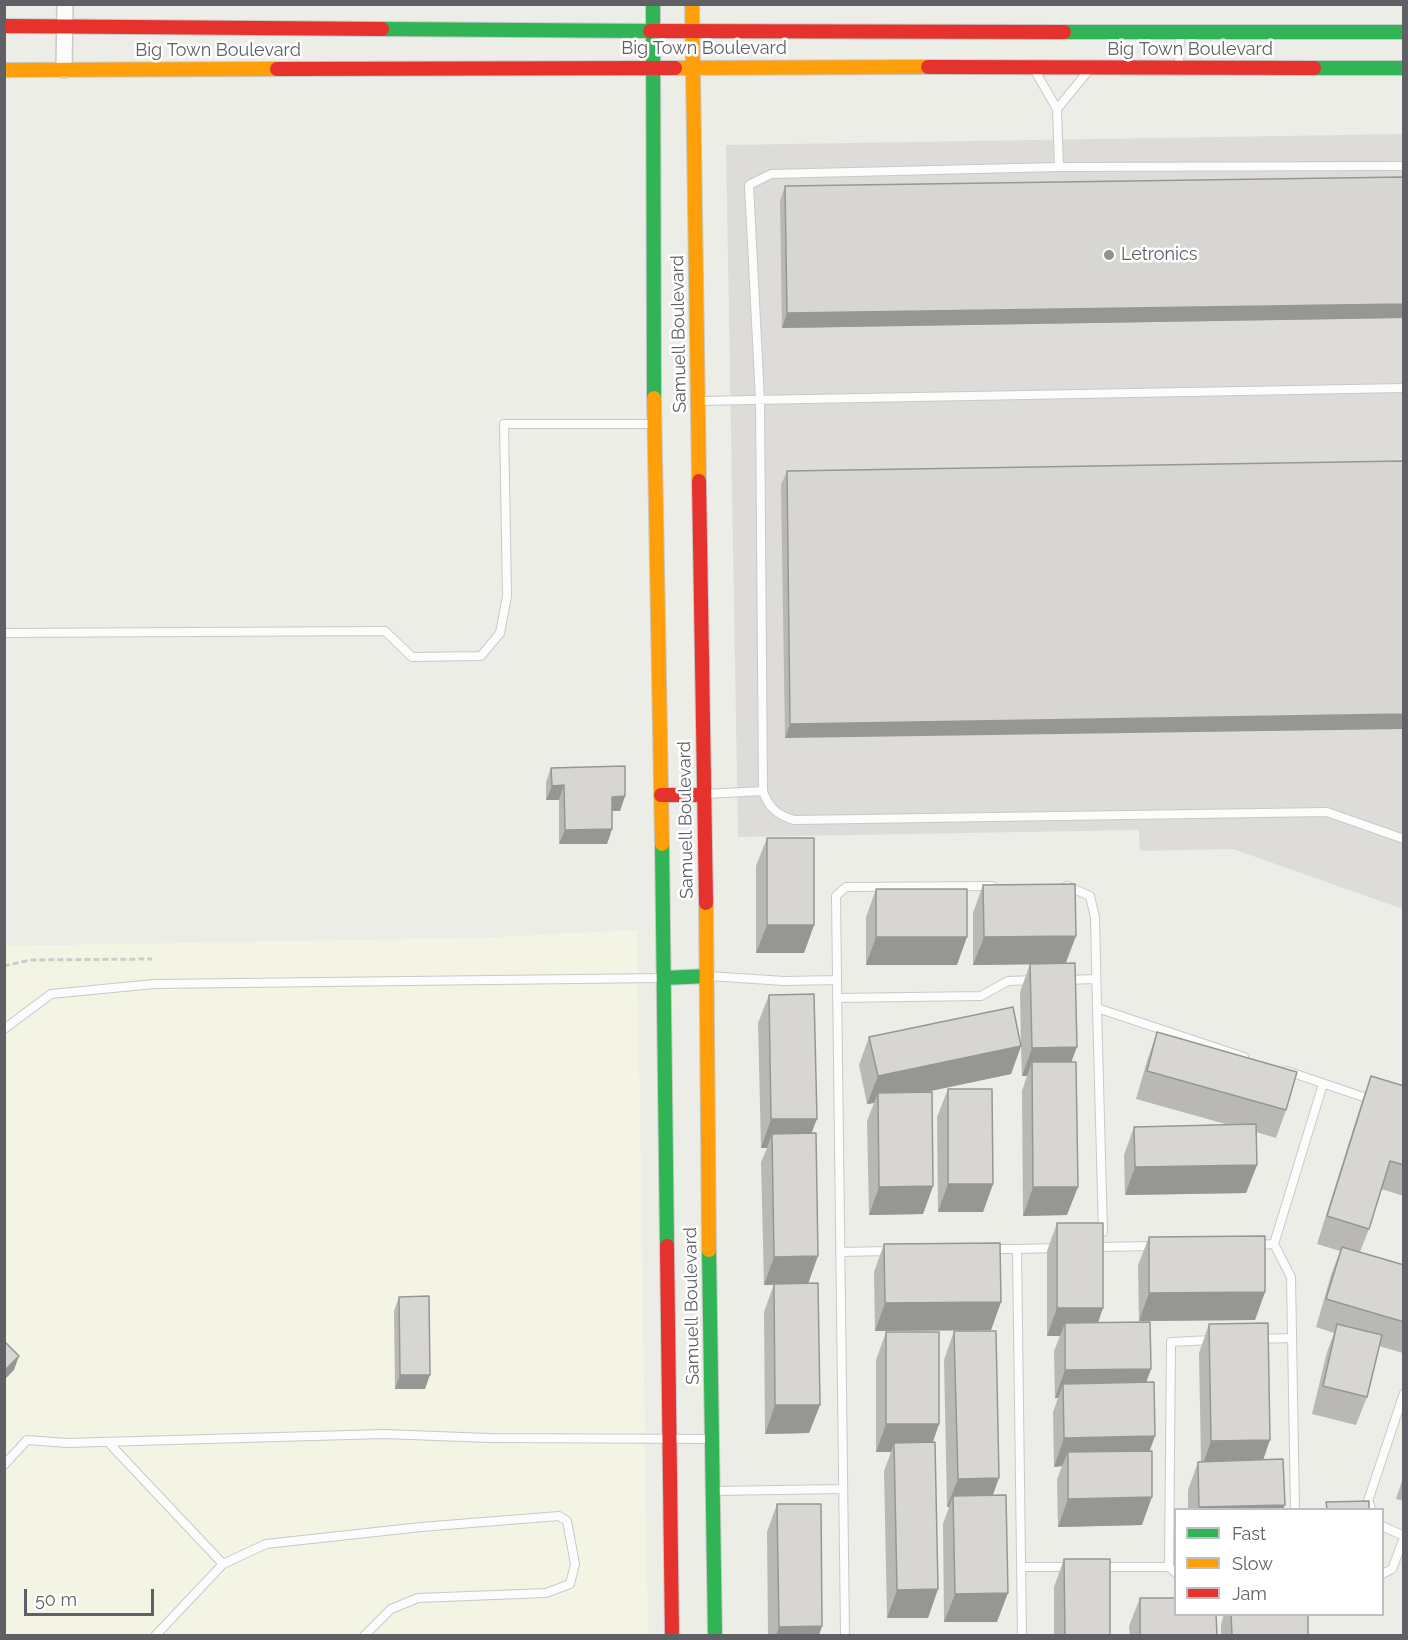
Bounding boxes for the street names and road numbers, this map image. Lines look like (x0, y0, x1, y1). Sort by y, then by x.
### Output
street label: Big Town Boulevard (621, 38, 787, 60)
street label: Big Town Boulevard (1107, 39, 1273, 61)
street label: Big Town Boulevard (135, 40, 301, 62)
street label: Samuell Boulevard (667, 255, 691, 413)
street label: Samuell Boulevard (674, 741, 698, 899)
street label: Samuell Boulevard (680, 1227, 704, 1385)

